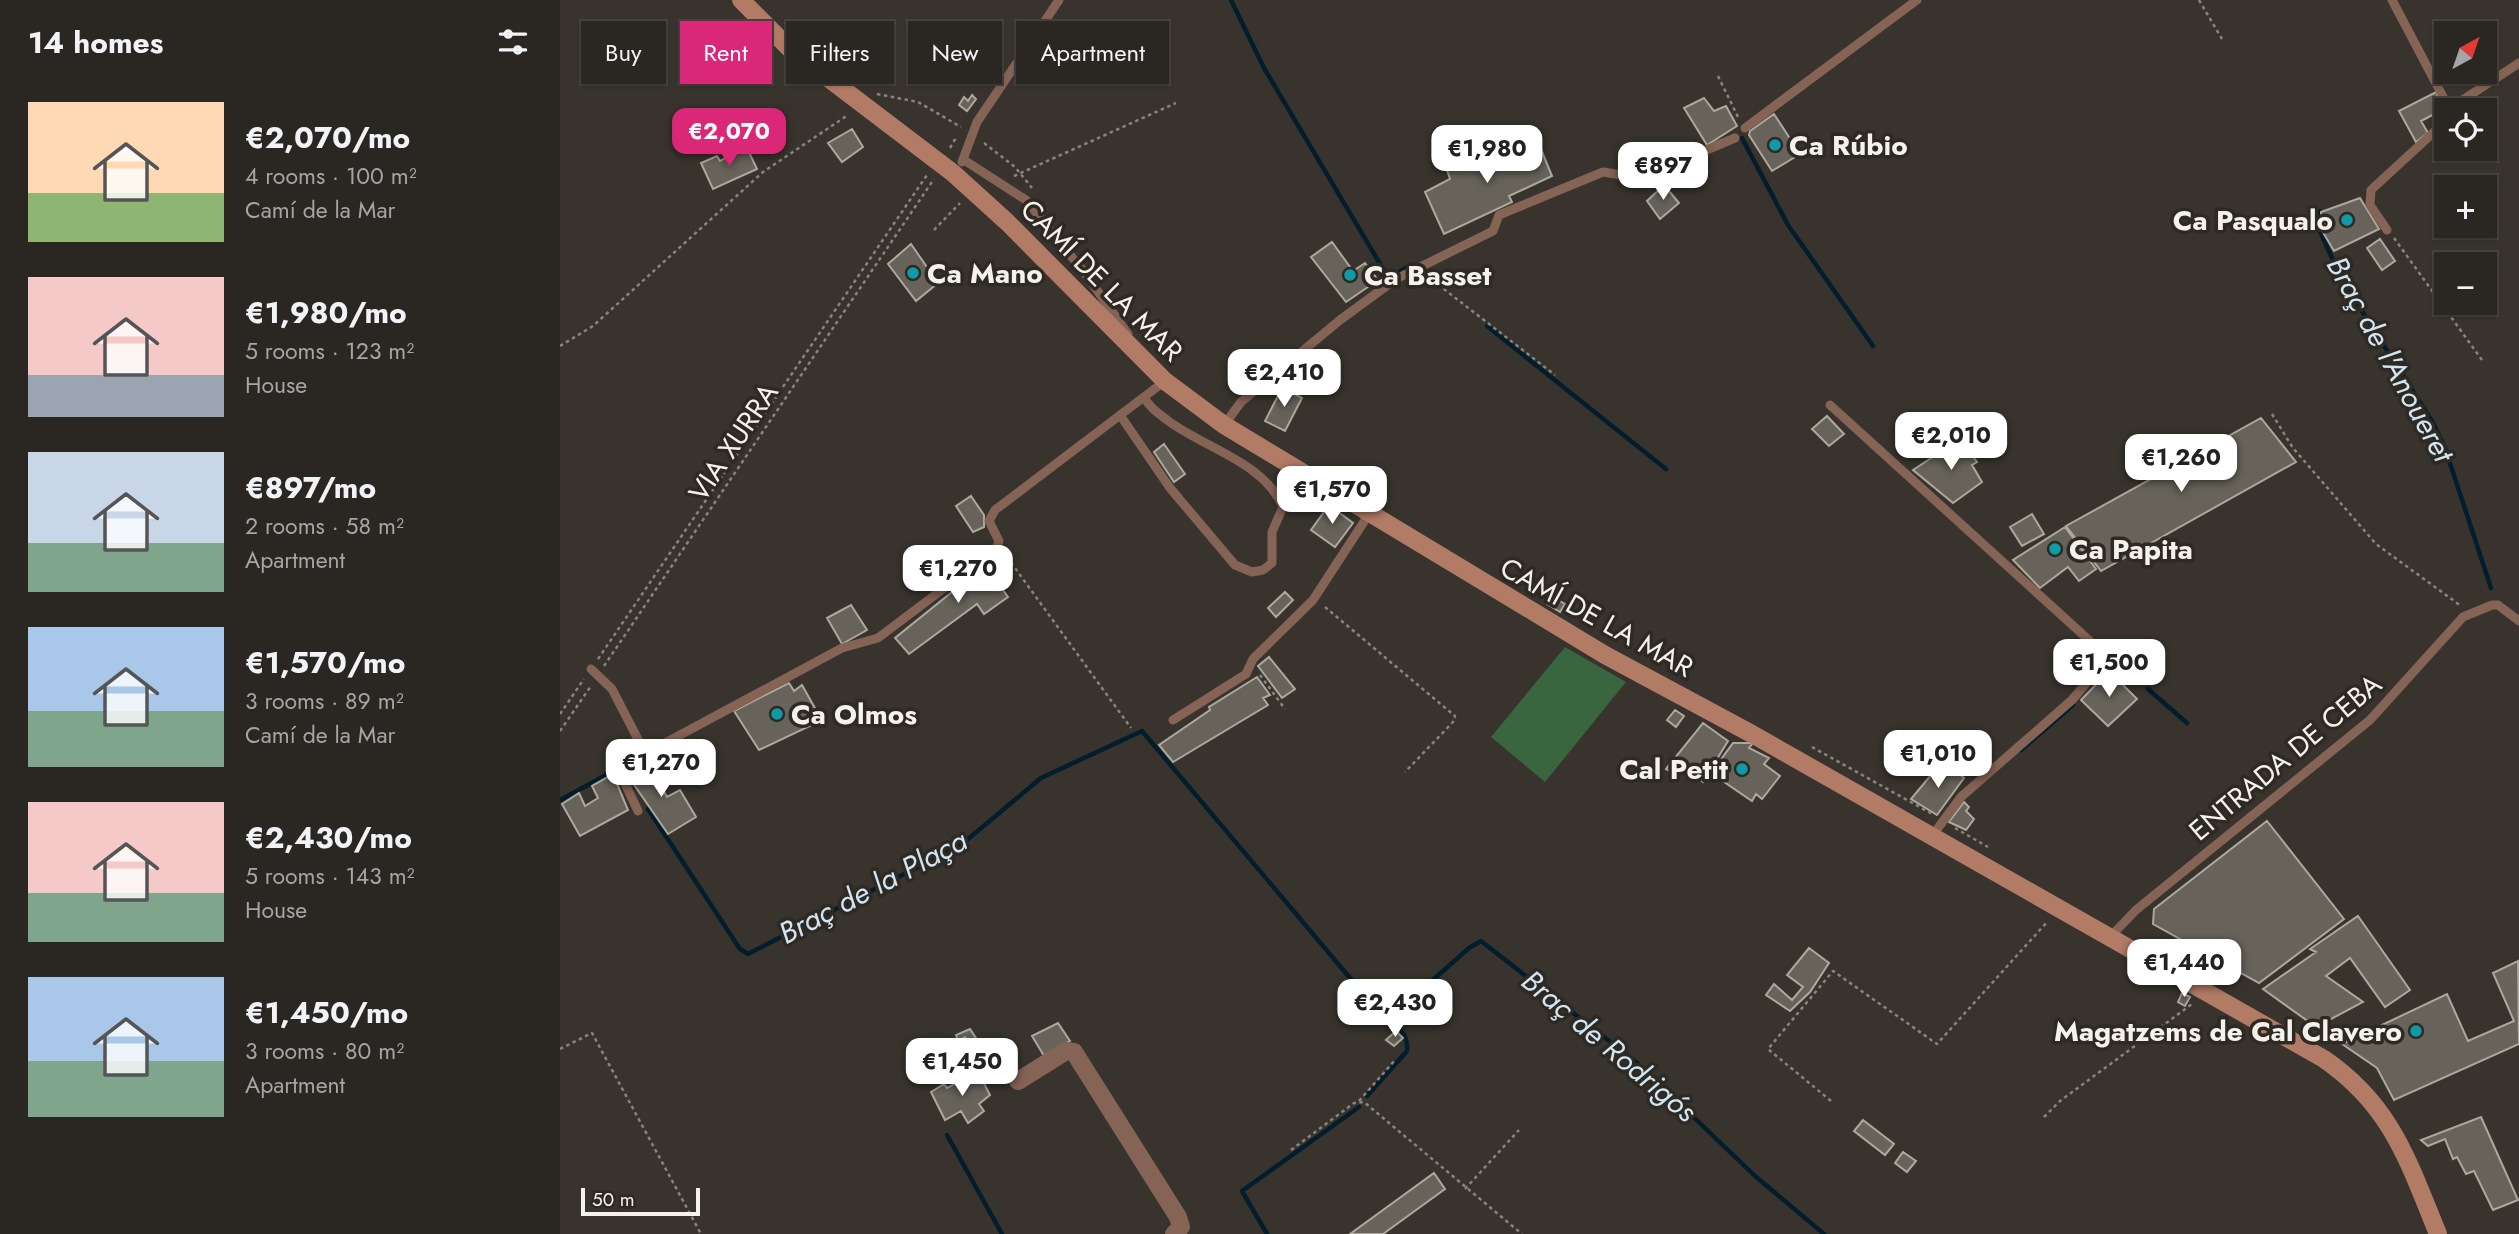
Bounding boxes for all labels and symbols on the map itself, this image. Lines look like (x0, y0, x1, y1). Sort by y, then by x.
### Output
north arrow (2434, 21, 2497, 84)
pin: €2,070 (672, 108, 786, 168)
pin: €1,980 (1430, 125, 1544, 185)
place label: Ca Rúbio (1789, 125, 1908, 166)
marker: Ca Rúbio (1767, 137, 1783, 153)
pin: €897 (1622, 142, 1704, 202)
street label: CAMÍ DE LA MAR (1011, 190, 1192, 371)
place label: Ca Pasqualo (2173, 200, 2333, 241)
marker: Ca Pasqualo (2339, 212, 2355, 228)
water label: Braç de l'Anoueret (2316, 248, 2466, 471)
place label: Ca Mano (927, 253, 1043, 294)
place label: Ca Basset (1364, 255, 1491, 296)
marker: Ca Mano (905, 265, 921, 281)
marker: Ca Basset (1342, 267, 1358, 283)
pin: €2,410 (1227, 350, 1341, 409)
street label: VIA XURRA (679, 374, 788, 510)
pin: €2,010 (1894, 412, 2008, 472)
pin: €1,260 (2124, 434, 2238, 494)
pin: €1,570 (1275, 466, 1389, 526)
place label: Ca Papita (2069, 529, 2193, 570)
marker: Ca Papita (2047, 541, 2063, 557)
pin: €1,270 (901, 546, 1015, 605)
street label: CAMÍ DE LA MAR (1493, 547, 1701, 688)
pin: €1,500 (2052, 640, 2166, 699)
street label: ENTRADA DE CEBA (2180, 664, 2391, 850)
place label: Ca Olmos (791, 694, 917, 735)
marker: Ca Olmos (769, 706, 785, 722)
pin: €1,010 (1881, 730, 1995, 790)
pin: €1,270 (604, 740, 718, 799)
place label: Cal Petit (1619, 749, 1728, 790)
marker: Cal Petit (1734, 761, 1750, 777)
water label: Braç de la Plaça (771, 818, 975, 954)
pin: €1,440 (2127, 940, 2241, 999)
water label: Braç de Rodrigós (1512, 959, 1706, 1132)
pin: €2,430 (1338, 979, 1452, 1039)
place label: Magatzems de Cal Clavero (2054, 1011, 2402, 1052)
marker: Magatzems de Cal Clavero (2408, 1023, 2424, 1039)
pin: €1,450 (905, 1038, 1019, 1098)
scale bar (581, 1185, 700, 1217)

